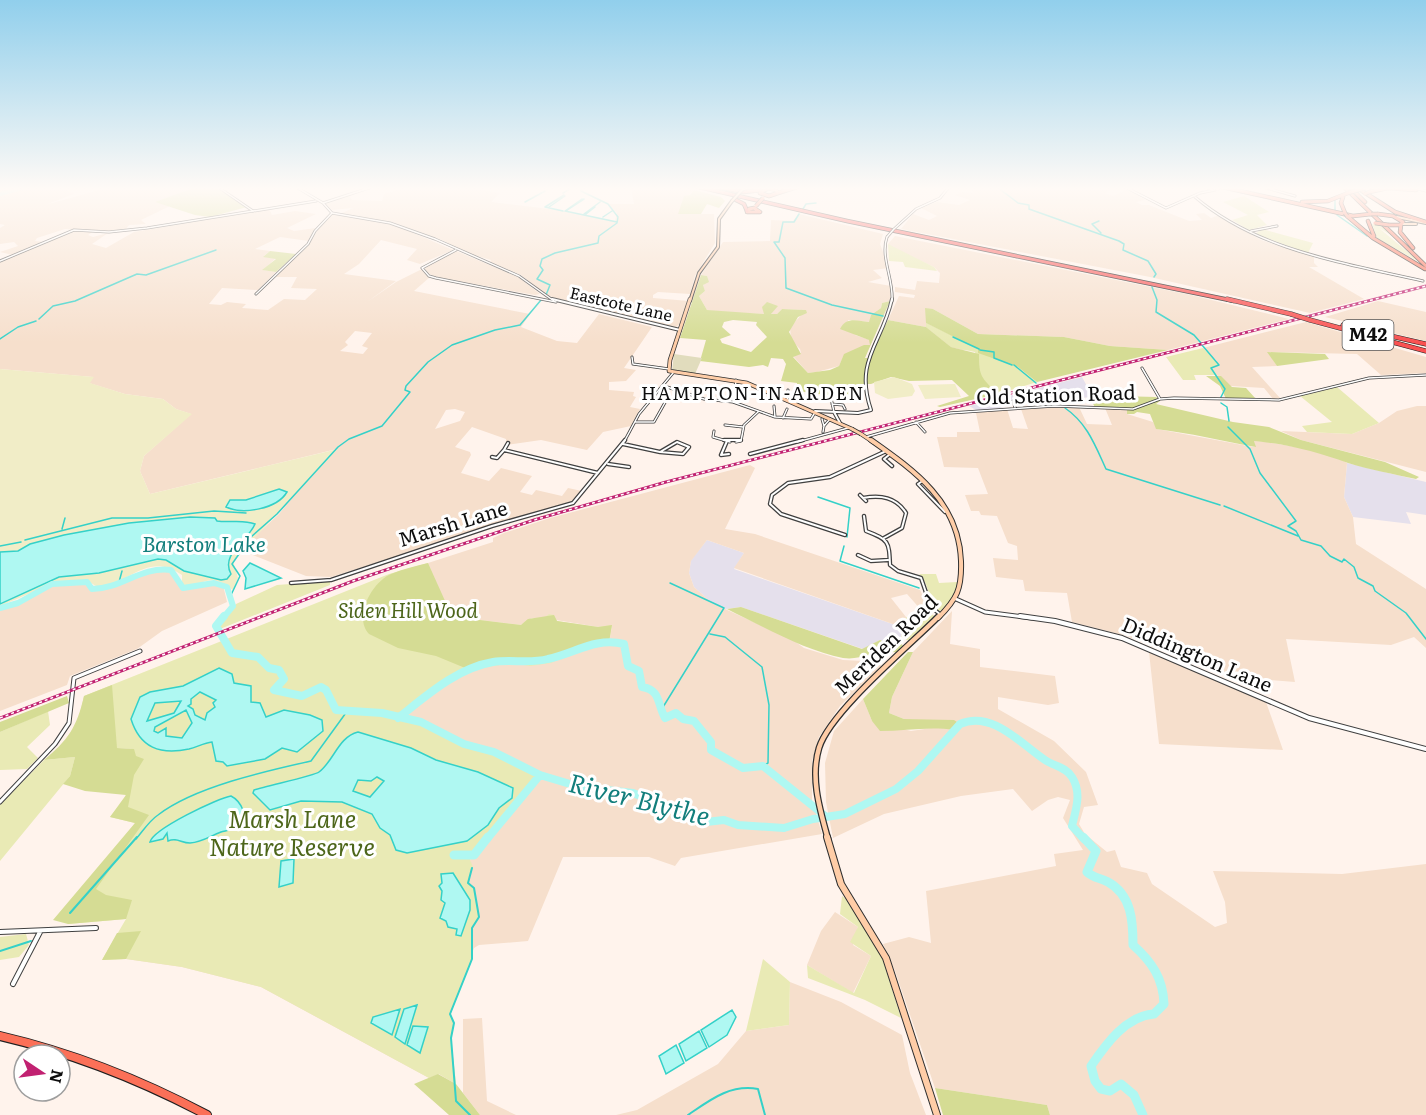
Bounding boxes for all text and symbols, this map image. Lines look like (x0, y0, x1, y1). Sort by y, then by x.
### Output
street label: Eastcote Lane (568, 280, 675, 326)
road number: M42 (1342, 320, 1394, 350)
street label: Old Station Road (976, 375, 1136, 411)
district label: HAMPTON-IN-ARDEN (641, 379, 865, 406)
street label: Marsh Lane (394, 491, 511, 553)
water label: Barston Lake (142, 527, 266, 558)
street label: Meriden Road (826, 586, 943, 701)
park label: Siden Hill Wood (338, 594, 479, 624)
street label: Diddington Lane (1118, 608, 1278, 698)
water label: River Blythe (565, 761, 714, 834)
park label: Marsh Lane Nature Reserve (209, 800, 375, 863)
north arrow (12, 1043, 72, 1103)
text: N (44, 1067, 71, 1086)

